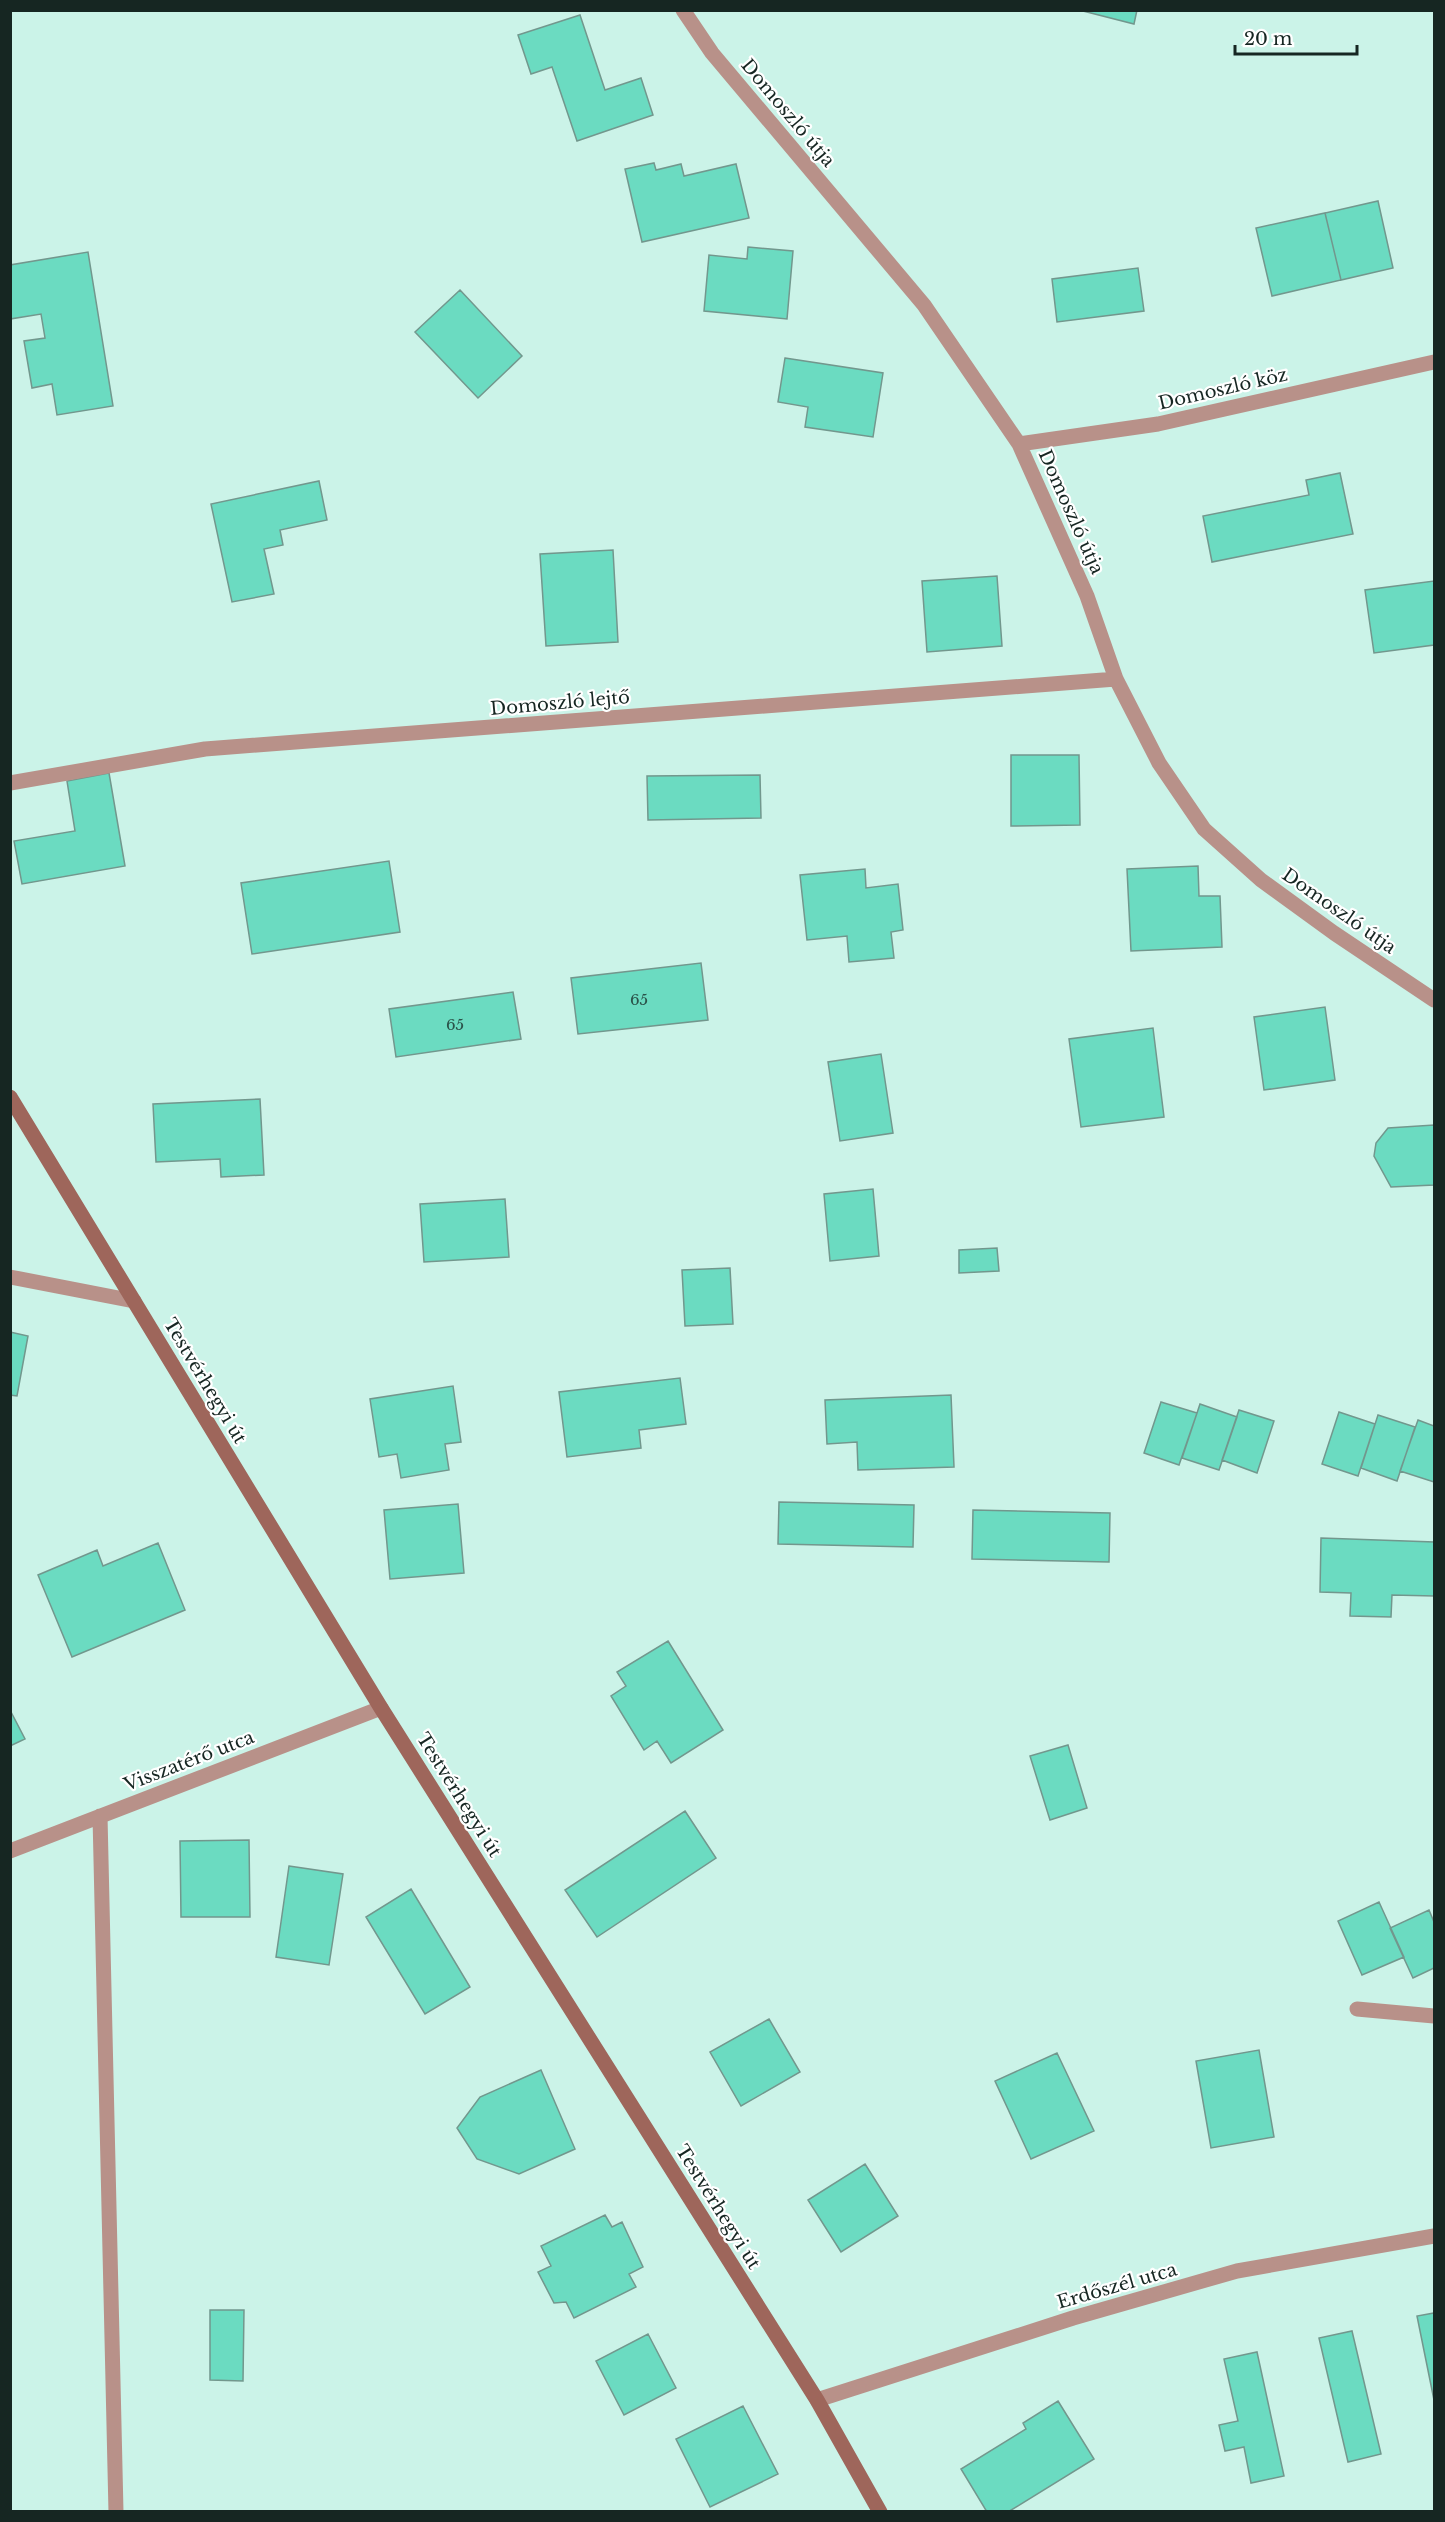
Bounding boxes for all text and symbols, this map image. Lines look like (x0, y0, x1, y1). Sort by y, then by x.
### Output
scale bar (1235, 18, 1356, 56)
text: 20 m (1244, 28, 1292, 50)
street label: Domoszló útja (736, 55, 840, 171)
street label: Domoszló köz (1156, 363, 1290, 415)
street label: Domoszló útja (1034, 446, 1108, 578)
street label: Domoszló lejtő (489, 686, 631, 720)
street label: Domoszló útja (1278, 864, 1400, 958)
house number: 65 (630, 990, 648, 1009)
house number: 65 (446, 1015, 464, 1034)
street label: Testvérhegyi út (159, 1314, 251, 1448)
street label: Visszatérő utca (120, 1726, 257, 1796)
street label: Testvérhegyi út (412, 1729, 506, 1861)
street label: Testvérhegyi út (671, 2141, 765, 2273)
street label: Erdőszél utca (1055, 2258, 1179, 2314)

